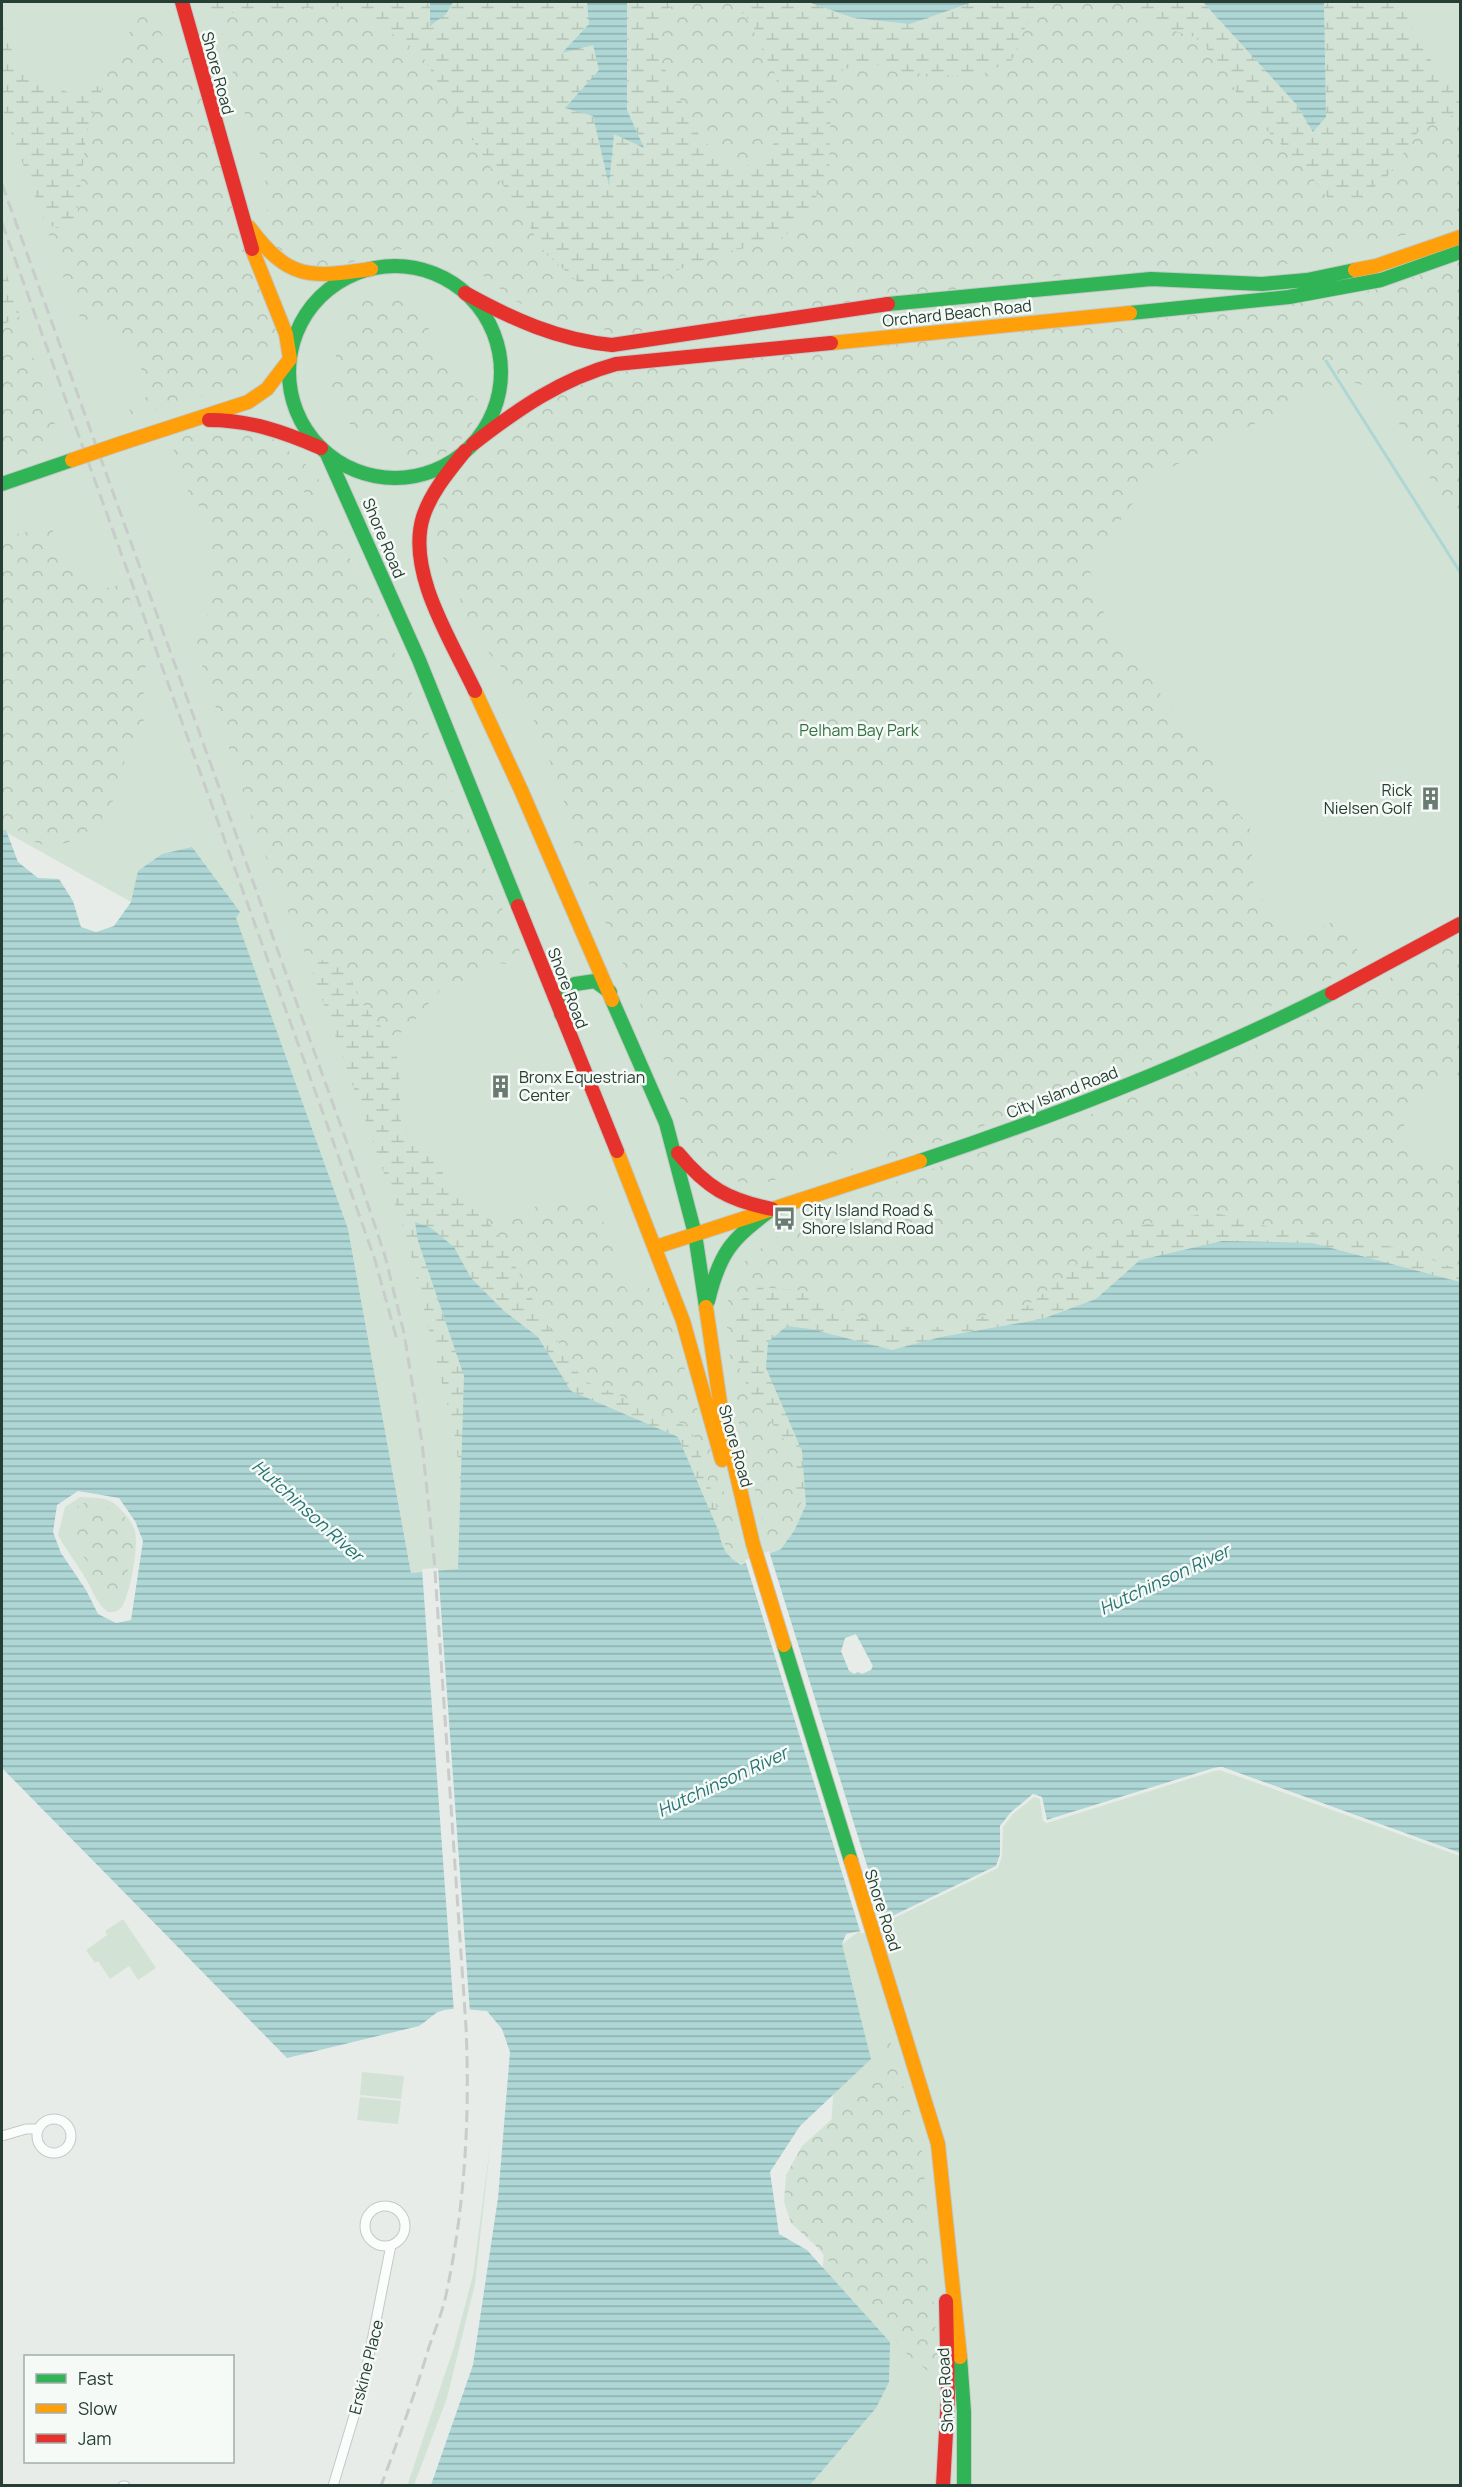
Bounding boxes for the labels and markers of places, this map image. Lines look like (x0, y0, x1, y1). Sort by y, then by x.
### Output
place label: Rick Nielsen Golf (1324, 779, 1413, 819)
building icon: Rick Nielsen Golf (1417, 786, 1443, 812)
place label: Bronx Equestrian Center (519, 1066, 645, 1106)
building icon: Bronx Equestrian Center (488, 1073, 514, 1099)
place label: City Island Road & Shore Island Road (802, 1199, 934, 1239)
bus stop icon: City Island Road & Shore Island Road (771, 1206, 797, 1232)

